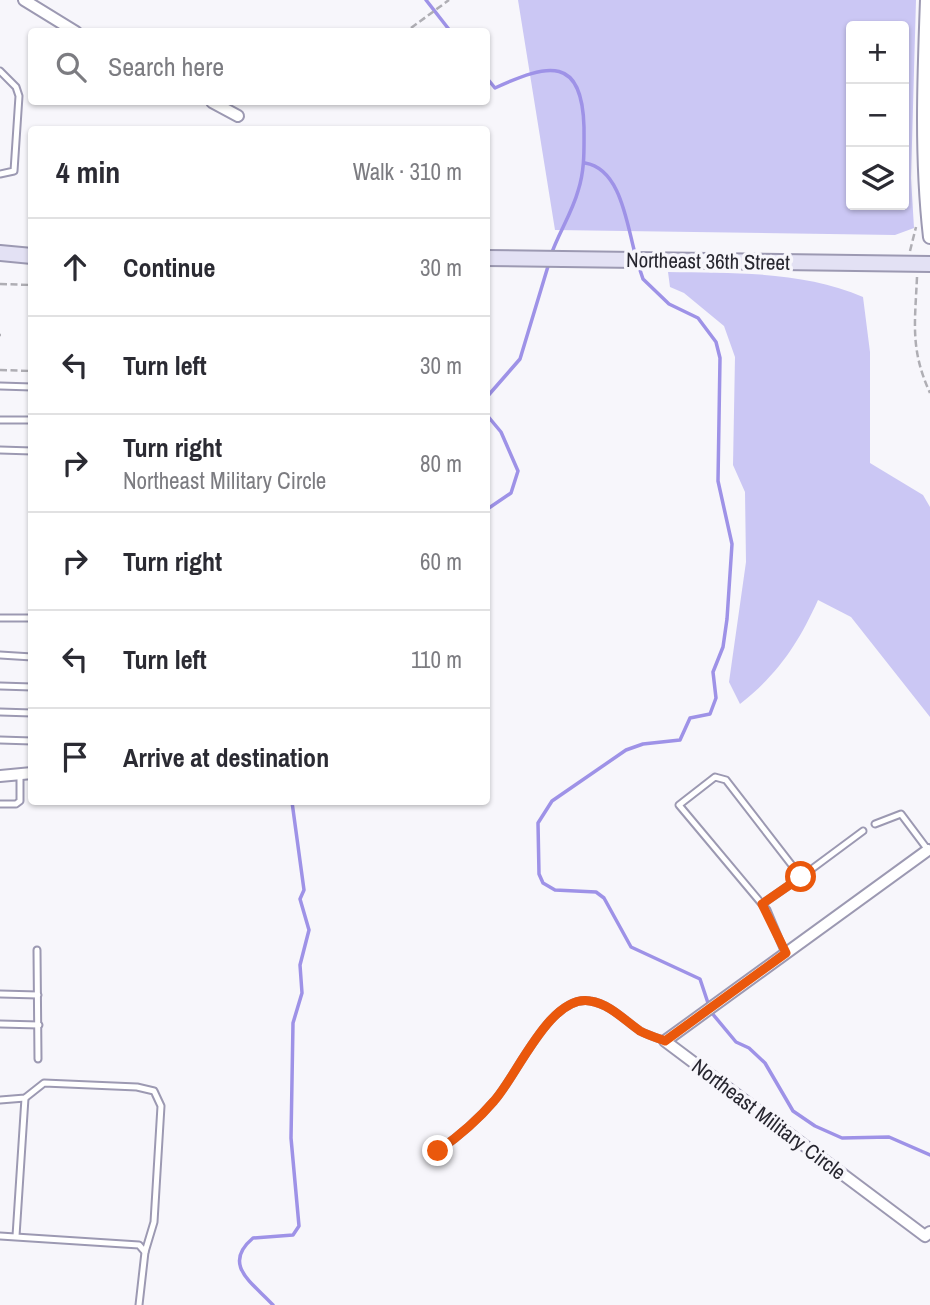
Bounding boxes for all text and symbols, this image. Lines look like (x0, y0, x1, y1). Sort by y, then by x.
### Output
map controls (846, 21, 909, 210)
button: + (846, 21, 909, 84)
search box (28, 28, 490, 105)
icon: search (52, 48, 90, 86)
text: Search here (108, 49, 224, 84)
button: − (846, 84, 909, 147)
button: layers (846, 147, 909, 210)
text: 4 min (56, 152, 120, 192)
text: Walk · 310 m (353, 156, 462, 187)
street label: Northeast 36th Street (626, 245, 790, 277)
icon: ahead (56, 248, 94, 286)
text: Continue (123, 250, 215, 285)
text: 30 m (420, 252, 462, 283)
icon: left (56, 346, 94, 384)
text: Turn left (123, 348, 207, 383)
text: 30 m (420, 350, 462, 381)
text: Turn right (123, 430, 222, 465)
icon: right (56, 444, 94, 482)
text: 80 m (420, 448, 462, 479)
text: Northeast Military Circle (123, 465, 326, 496)
icon: right (56, 542, 94, 580)
text: Turn right (123, 544, 222, 579)
text: 60 m (420, 546, 462, 577)
icon: left (56, 640, 94, 678)
text: Turn left (123, 642, 207, 677)
text: 110 m (411, 644, 462, 675)
icon: arrive (56, 738, 94, 776)
text: Arrive at destination (123, 740, 329, 775)
route start (785, 861, 816, 892)
street label: Northeast Military Circle (686, 1052, 852, 1186)
route end (422, 1135, 453, 1166)

